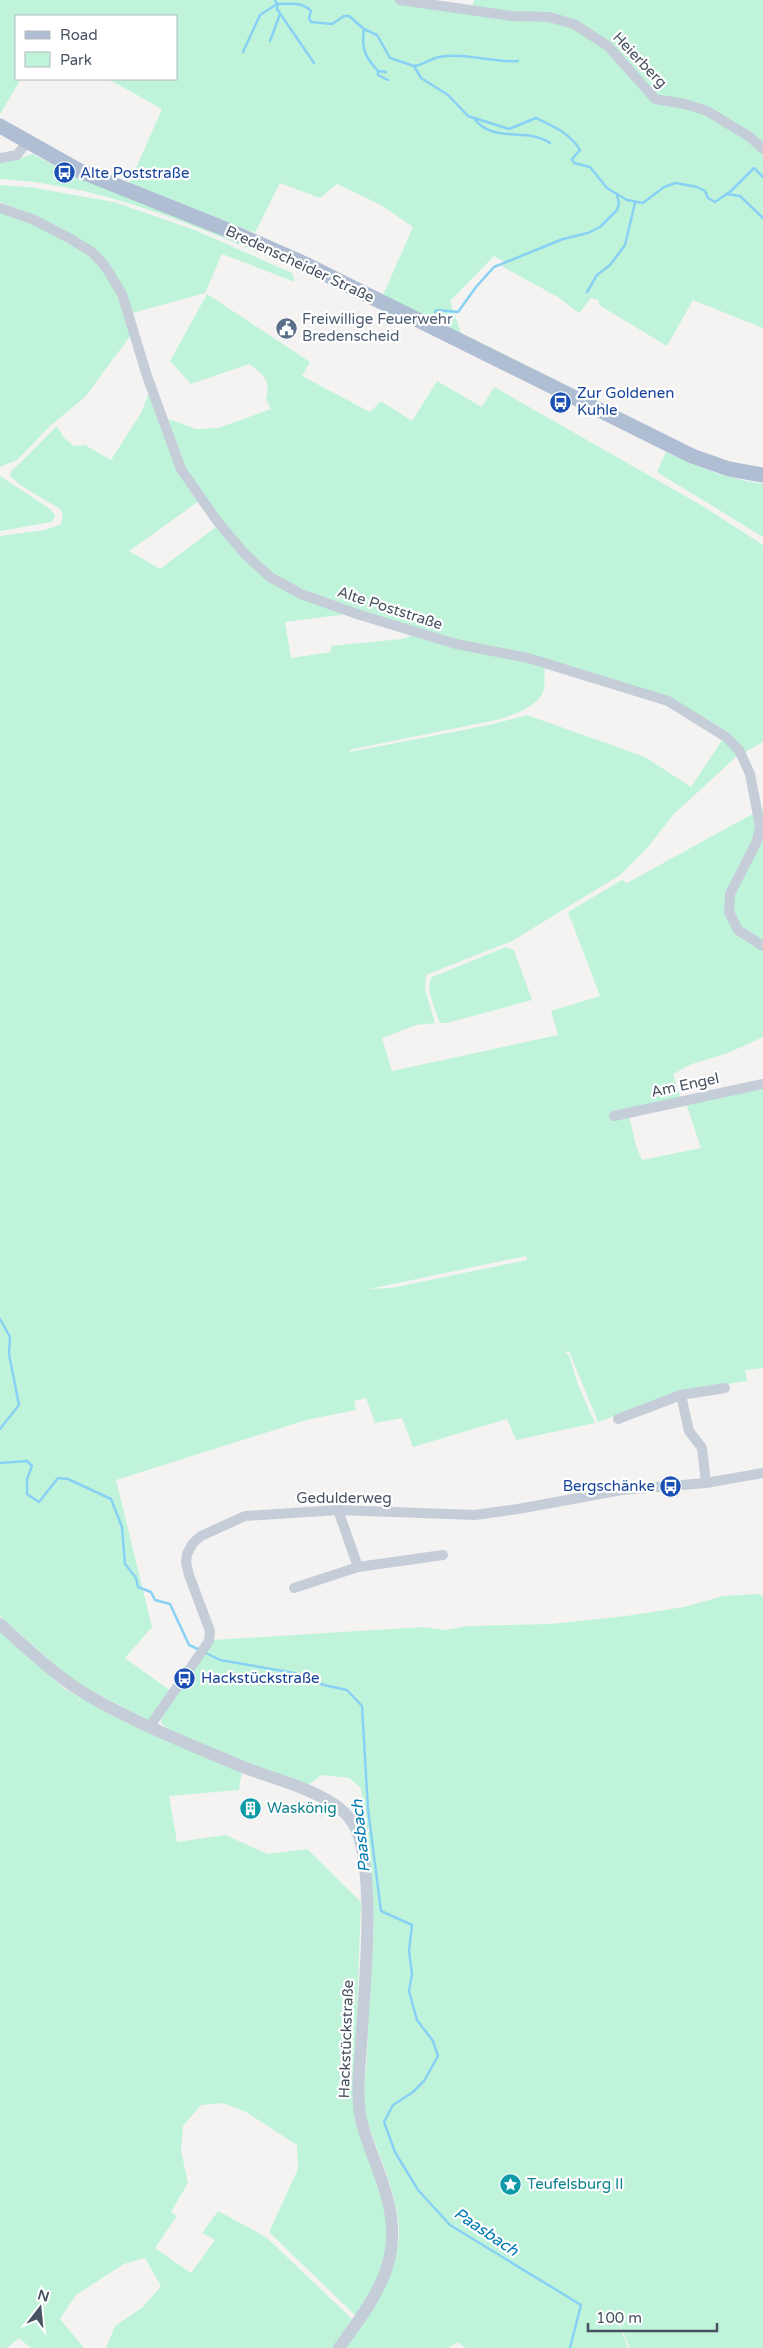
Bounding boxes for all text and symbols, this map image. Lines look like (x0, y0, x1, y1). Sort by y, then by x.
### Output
legend (15, 15, 178, 80)
text: Road (60, 26, 98, 44)
street label: Heierberg (609, 28, 671, 92)
text: Park (60, 51, 92, 69)
bus stop icon: Alte Poststraße (52, 161, 76, 185)
place label: Alte Poststraße (80, 164, 189, 182)
street label: Bredenscheider Straße (223, 222, 377, 306)
place label: Freiwillige Feuerwehr Bredenscheid (302, 310, 453, 345)
public building icon: Freiwillige Feuerwehr Bredenscheid (274, 316, 298, 340)
place label: Zur Goldenen Kuhle (577, 384, 674, 419)
bus stop icon: Zur Goldenen Kuhle (549, 390, 573, 414)
street label: Alte Poststraße (335, 583, 445, 633)
street label: Am Engel (649, 1069, 721, 1101)
bus stop icon: Bergschänke (659, 1474, 683, 1498)
place label: Bergschänke (563, 1477, 655, 1495)
street label: Gedulderweg (296, 1489, 392, 1507)
bus stop icon: Hackstückstraße (173, 1666, 197, 1690)
place label: Hackstückstraße (201, 1669, 320, 1687)
building icon: Waskönig (239, 1796, 263, 1820)
water label: Paasbach (347, 1797, 375, 1874)
place label: Waskönig (267, 1799, 337, 1817)
street label: Hackstückstraße (335, 1979, 357, 2099)
place icon: Teufelsburg II (499, 2172, 523, 2196)
place label: Teufelsburg II (527, 2175, 624, 2193)
water label: Paasbach (450, 2203, 523, 2261)
north arrow (15, 2283, 65, 2333)
text: N (36, 2286, 51, 2306)
scale bar (588, 2300, 717, 2332)
text: 100 m (596, 2309, 642, 2327)

